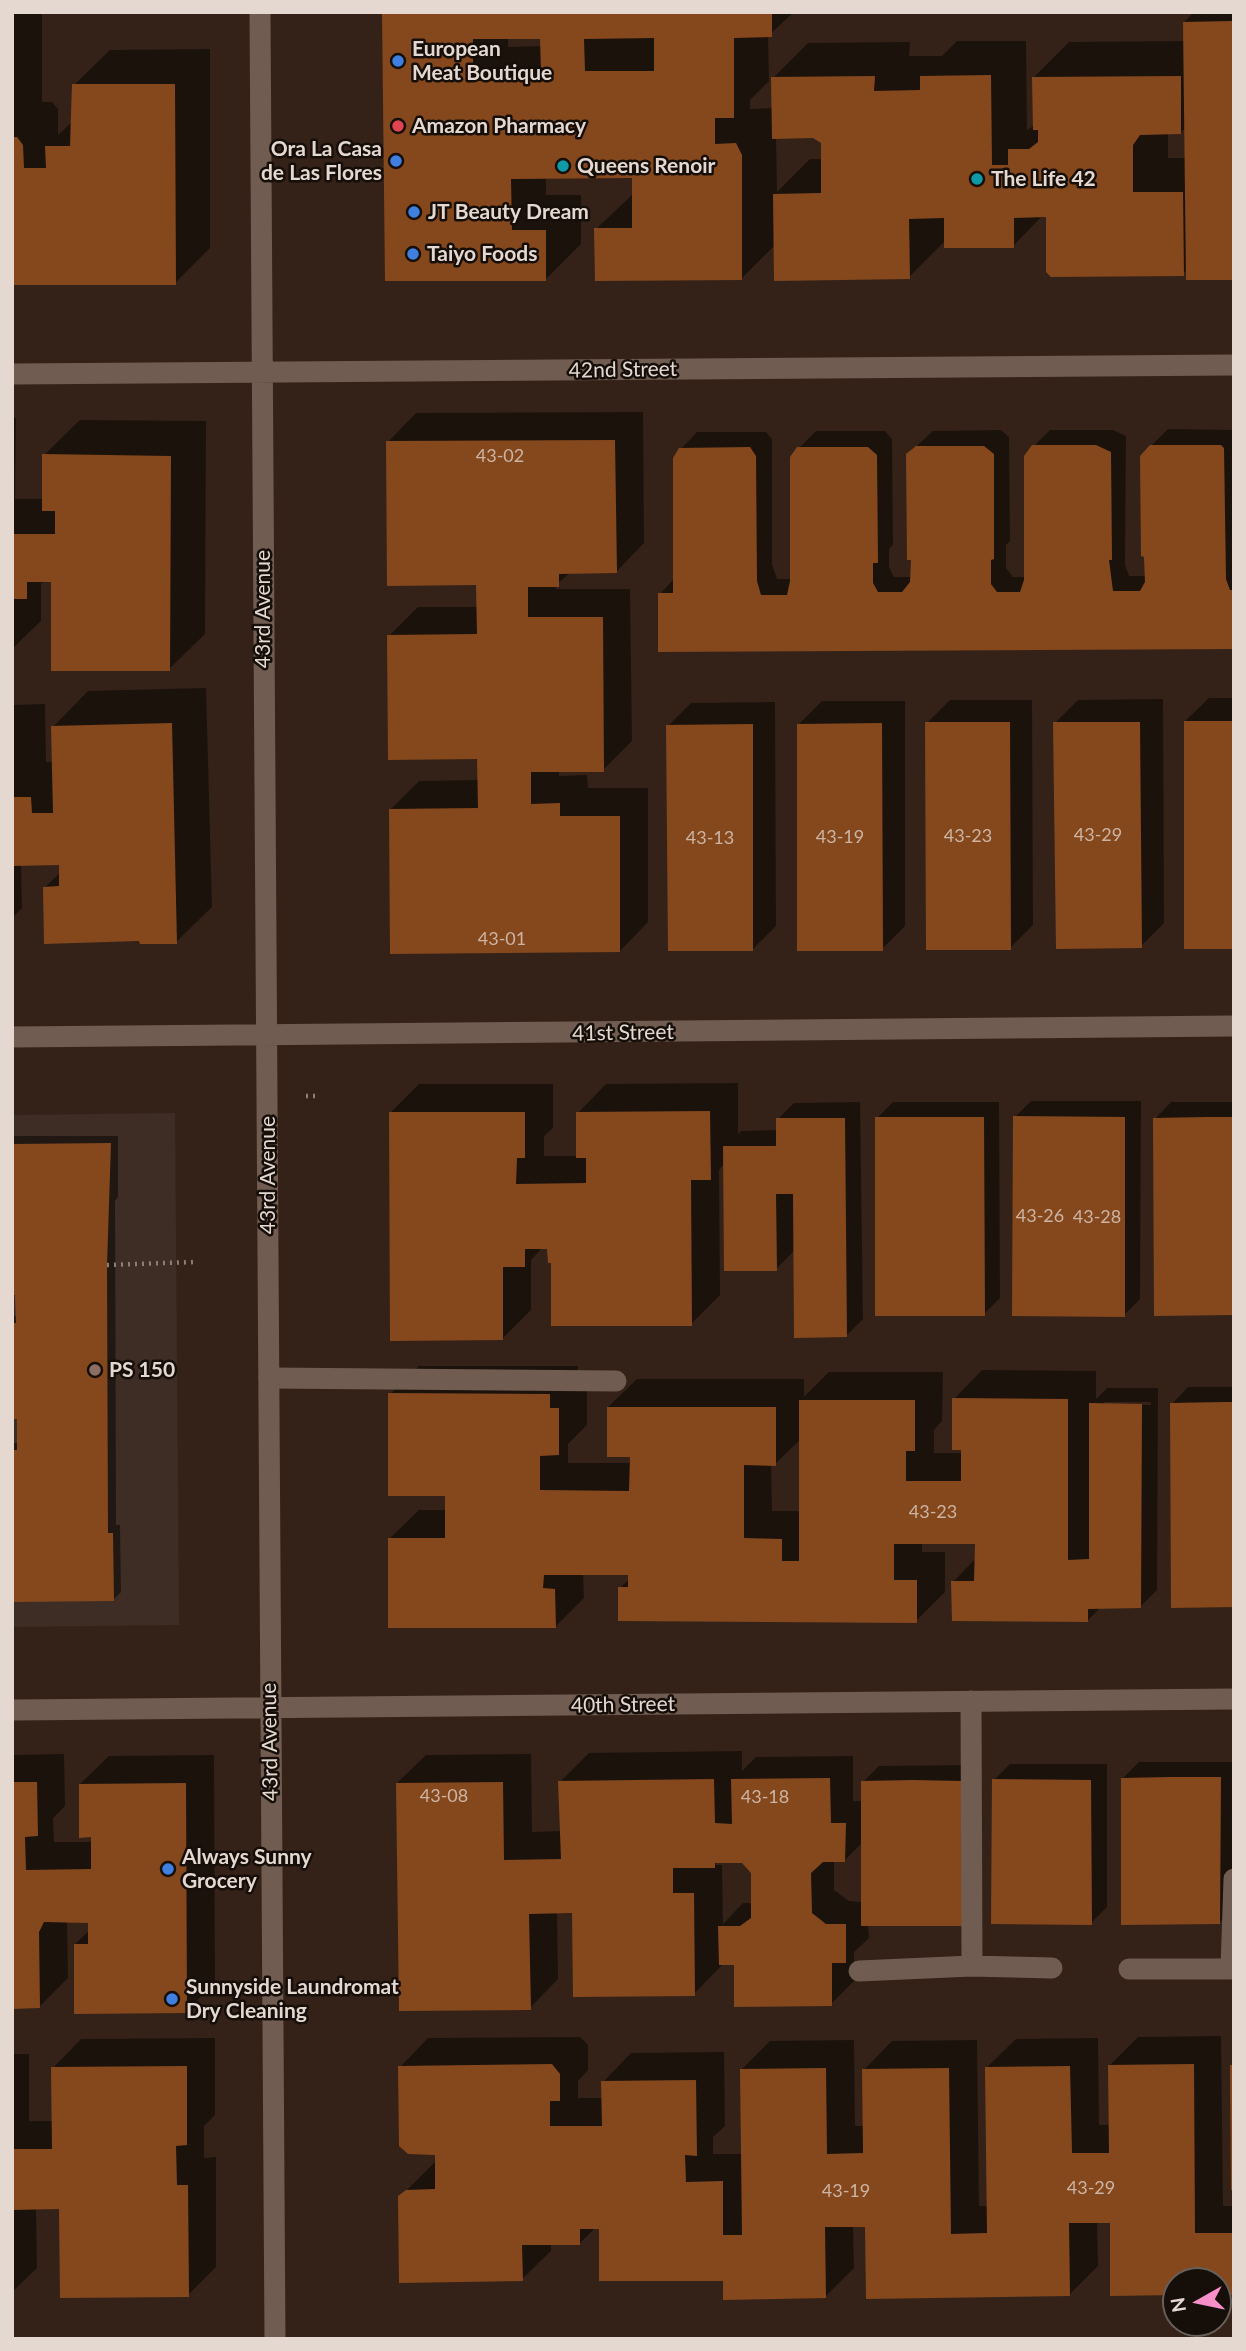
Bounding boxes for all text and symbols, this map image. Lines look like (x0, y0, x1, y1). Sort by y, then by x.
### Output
place label: European Meat Boutique (412, 36, 552, 86)
marker: European Meat Boutique (390, 53, 406, 69)
place label: Amazon Pharmacy (412, 113, 586, 139)
marker: Amazon Pharmacy (390, 118, 406, 134)
place label: Ora La Casa de Las Flores (261, 136, 382, 186)
marker: Ora La Casa de Las Flores (388, 153, 404, 169)
place label: Queens Renoir (577, 153, 715, 179)
marker: Queens Renoir (555, 158, 571, 174)
place label: The Life 42 (991, 166, 1096, 192)
marker: The Life 42 (969, 171, 985, 187)
place label: JT Beauty Dream (428, 199, 589, 225)
marker: JT Beauty Dream (406, 204, 422, 220)
place label: Taiyo Foods (427, 241, 537, 267)
marker: Taiyo Foods (405, 246, 421, 262)
street label: 42nd Street (569, 356, 677, 384)
house number: 43-02 (476, 445, 524, 467)
street label: 43rd Avenue (250, 550, 276, 668)
house number: 43-29 (1074, 824, 1122, 846)
house number: 43-23 (944, 825, 992, 847)
house number: 43-19 (816, 826, 864, 848)
house number: 43-13 (686, 827, 734, 849)
house number: 43-01 (478, 928, 526, 950)
street label: 41st Street (572, 1020, 674, 1046)
street label: 43rd Avenue (255, 1116, 281, 1234)
house number: 43-26 (1016, 1205, 1064, 1227)
house number: 43-28 (1073, 1206, 1121, 1228)
place label: PS 150 (109, 1357, 175, 1383)
marker: PS 150 (87, 1362, 103, 1378)
house number: 43-23 (909, 1501, 957, 1523)
street label: 43rd Avenue (256, 1683, 284, 1801)
street label: 40th Street (571, 1691, 675, 1719)
house number: 43-08 (420, 1785, 468, 1807)
house number: 43-18 (741, 1786, 789, 1808)
place label: Always Sunny Grocery (182, 1844, 312, 1894)
marker: Always Sunny Grocery (160, 1861, 176, 1877)
place label: Sunnyside Laundromat Dry Cleaning (186, 1974, 399, 2024)
marker: Sunnyside Laundromat Dry Cleaning (164, 1991, 180, 2007)
house number: 43-29 (1067, 2177, 1115, 2199)
house number: 43-19 (822, 2180, 870, 2202)
north arrow (1162, 2267, 1232, 2337)
text: N (1165, 2296, 1190, 2314)

